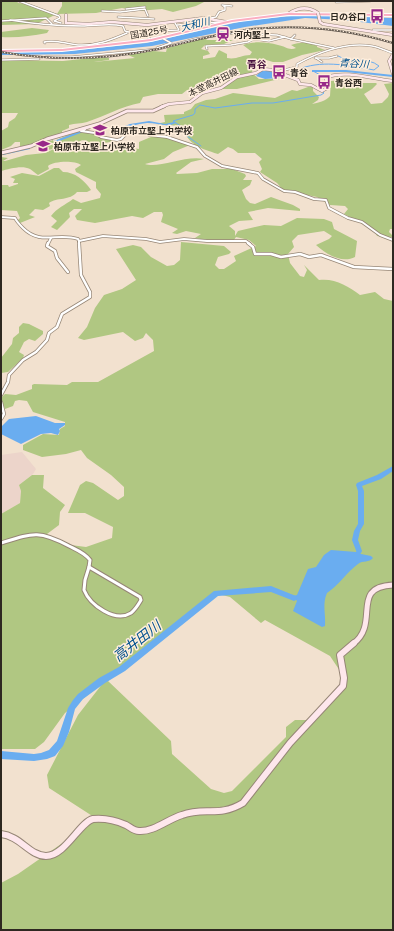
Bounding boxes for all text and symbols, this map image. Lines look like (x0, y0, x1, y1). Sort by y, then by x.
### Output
bus stop icon: 日の谷口 (369, 8, 385, 24)
place label: 日の谷口 (330, 11, 366, 22)
water label: 大和川 (179, 14, 212, 33)
street label: 国道25号 (129, 23, 169, 41)
station icon: 河内堅上 (215, 26, 231, 42)
place label: 河内堅上 (233, 29, 270, 40)
water label: 青谷川 (339, 56, 370, 70)
district label: 青谷 (247, 58, 267, 70)
bus stop icon: 青谷 (271, 64, 287, 80)
street label: 本堂高井田線 (186, 65, 241, 99)
place label: 青谷 (290, 67, 308, 78)
bus stop icon: 青谷西 (316, 74, 332, 90)
place label: 青谷西 (335, 77, 362, 88)
school or university icon: 柏原市立堅上中学校 (92, 122, 108, 138)
place label: 柏原市立堅上中学校 (110, 125, 193, 136)
school or university icon: 柏原市立堅上小学校 (35, 138, 51, 154)
place label: 柏原市立堅上小学校 (53, 141, 136, 152)
water label: 高井田川 (110, 616, 166, 665)

